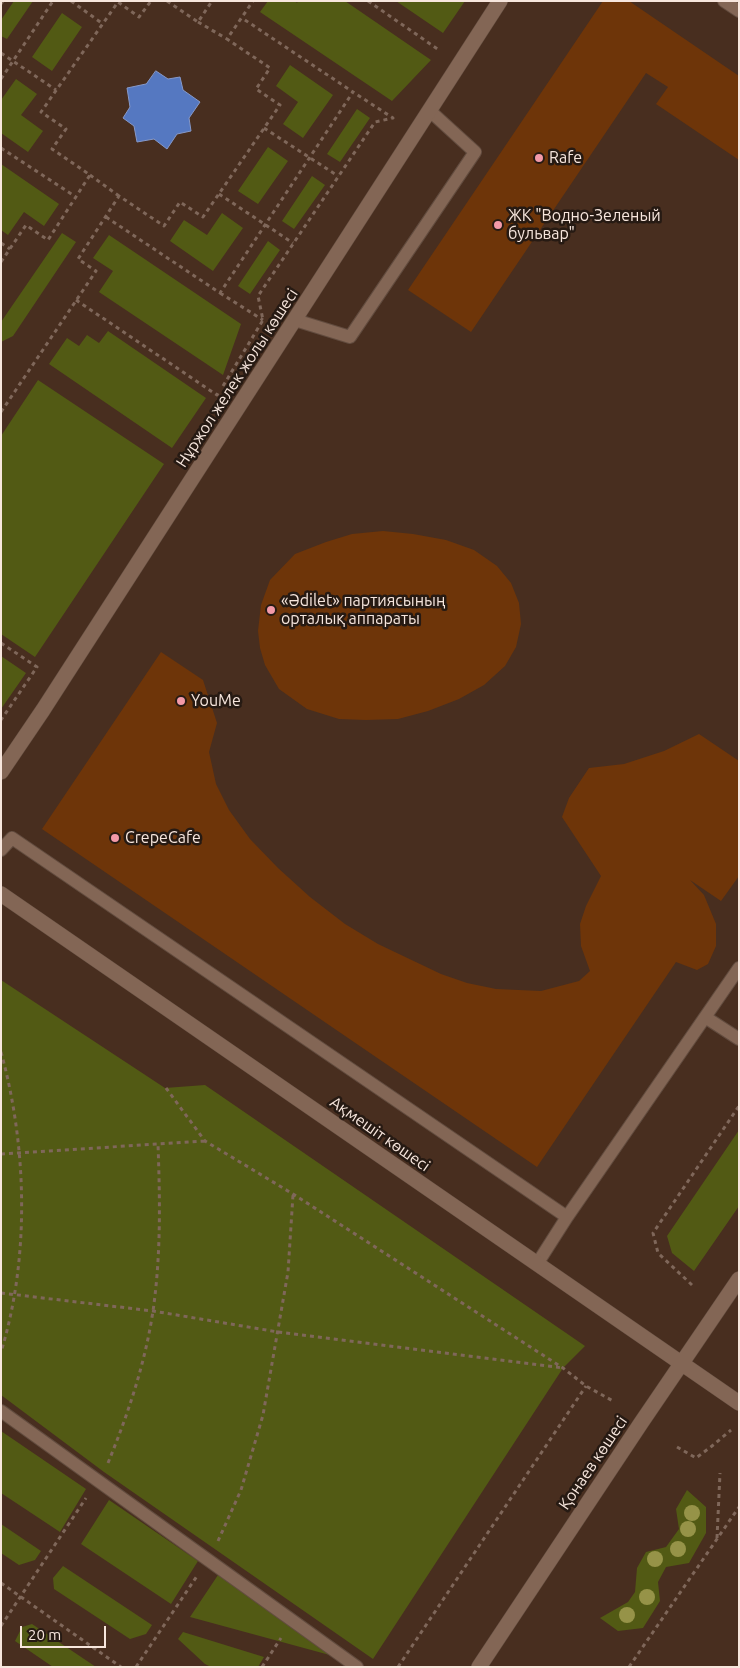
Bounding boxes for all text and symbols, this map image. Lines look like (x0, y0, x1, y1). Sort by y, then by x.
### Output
place label: Rafe (549, 148, 582, 168)
marker: Rafe (533, 152, 545, 164)
place label: ЖК "Водно-Зеленый бульвар" (508, 206, 661, 244)
marker: ЖК "Водно-Зеленый бульвар" (492, 219, 504, 231)
street label: Нұржол желек жолы көшесі (172, 285, 302, 471)
place label: «Әdilet» партиясының орталық аппараты (281, 591, 445, 629)
marker: «Әdilet» партиясының орталық аппараты (265, 604, 277, 616)
place label: YouMe (191, 691, 241, 711)
marker: YouMe (175, 695, 187, 707)
place label: CrepeCafe (125, 828, 201, 848)
marker: CrepeCafe (109, 832, 121, 844)
street label: Ақмешіт көшесі (326, 1092, 434, 1176)
street label: Қонаев көшесі (555, 1413, 631, 1513)
scale bar (22, 1616, 109, 1648)
text: 20 m (28, 1626, 61, 1643)

